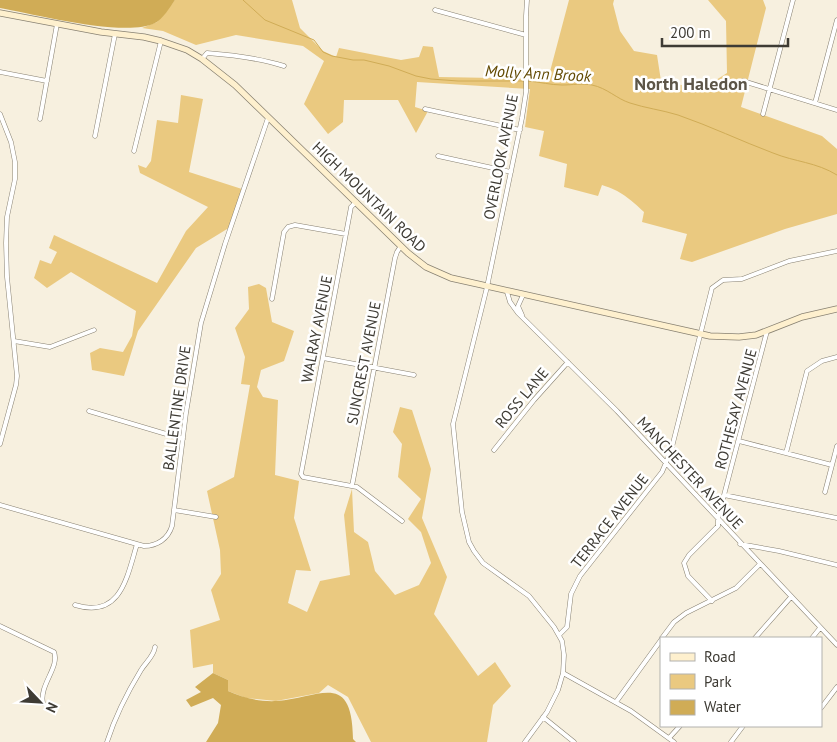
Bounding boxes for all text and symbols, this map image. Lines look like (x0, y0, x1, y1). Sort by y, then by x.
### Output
scale bar (662, 15, 788, 47)
text: 200 m (670, 23, 711, 42)
water label: Molly Ann Brook (484, 60, 592, 86)
district label: North Haledon (634, 72, 748, 95)
street label: OVERLOOK AVENUE (479, 93, 522, 221)
street label: HIGH MOUNTAIN ROAD (308, 137, 430, 256)
street label: WALRAY AVENUE (297, 274, 336, 384)
street label: SUNCREST AVENUE (342, 300, 385, 426)
street label: BALLENTINE DRIVE (158, 344, 195, 471)
street label: ROTHESAY AVENUE (710, 346, 761, 471)
street label: ROSS LANE (491, 364, 552, 432)
street label: MANCHESTER AVENUE (633, 413, 747, 533)
street label: TERRACE AVENUE (567, 470, 652, 572)
legend (660, 637, 822, 727)
text: Road (704, 647, 736, 666)
text: Park (704, 672, 732, 691)
north arrow (15, 677, 65, 727)
text: Water (704, 697, 741, 716)
text: N (42, 700, 62, 715)

